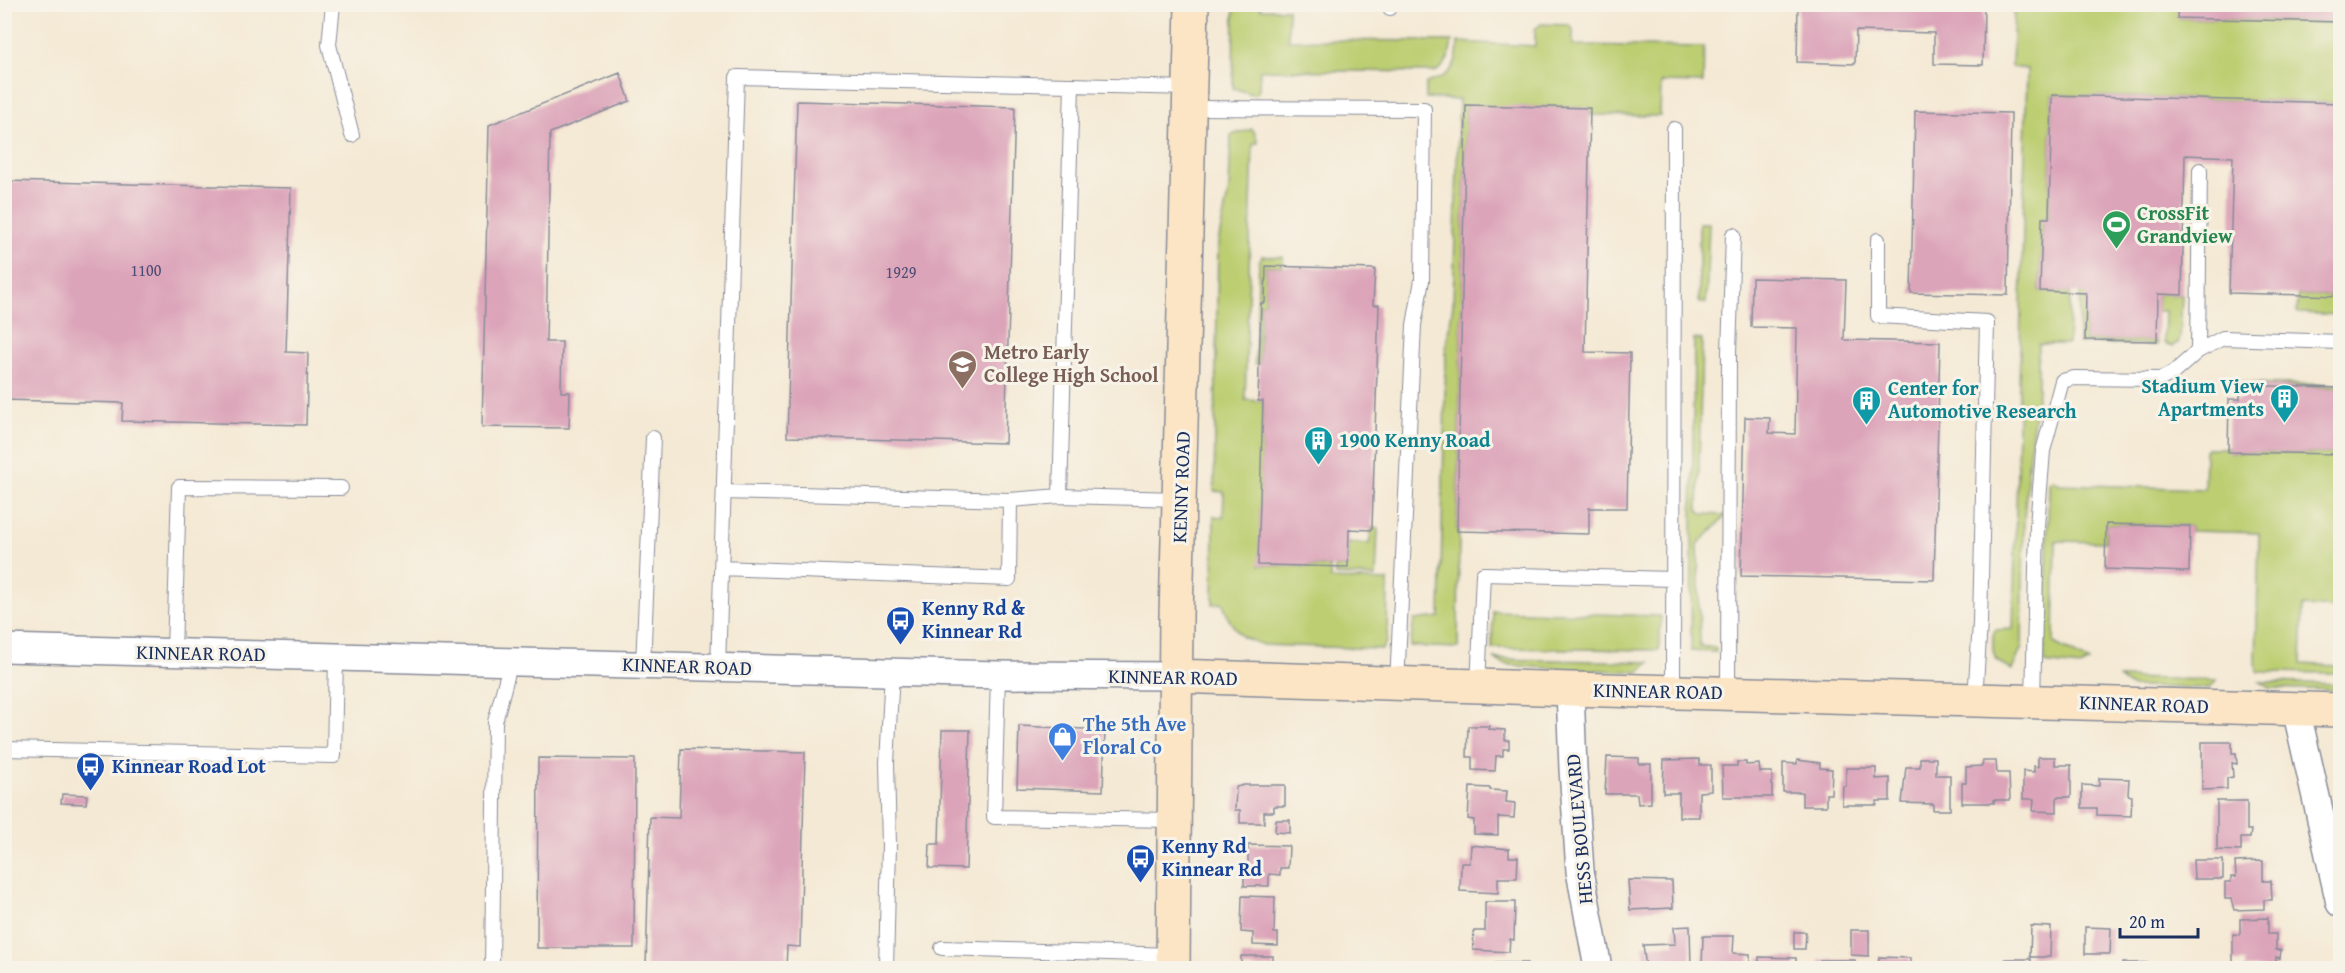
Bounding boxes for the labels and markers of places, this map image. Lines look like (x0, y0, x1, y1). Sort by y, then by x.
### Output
place label: CrossFit Grandview (2137, 198, 2233, 250)
sports icon: CrossFit Grandview (2100, 208, 2132, 250)
place label: Metro Early College High School (984, 337, 1159, 389)
school or university icon: Metro Early College High School (947, 348, 979, 390)
place label: Stadium View Apartments (2141, 371, 2265, 423)
place label: Center for Automotive Research (1888, 373, 2077, 425)
building icon: Stadium View Apartments (2269, 382, 2301, 424)
building icon: Center for Automotive Research (1851, 384, 1883, 426)
building icon: 1900 Kenny Road (1302, 424, 1334, 466)
place label: 1900 Kenny Road (1339, 425, 1491, 454)
place label: Kenny Rd & Kinnear Rd (922, 593, 1026, 645)
bus stop icon: Kenny Rd & Kinnear Rd (885, 604, 917, 646)
place label: The 5th Ave Floral Co (1083, 709, 1187, 761)
shop icon: The 5th Ave Floral Co (1046, 720, 1078, 762)
bus stop icon: Kinnear Road Lot (75, 750, 107, 792)
place label: Kinnear Road Lot (112, 751, 266, 780)
place label: Kenny Rd Kinnear Rd (1162, 831, 1263, 883)
bus stop icon: Kenny Rd Kinnear Rd (1125, 842, 1157, 884)

